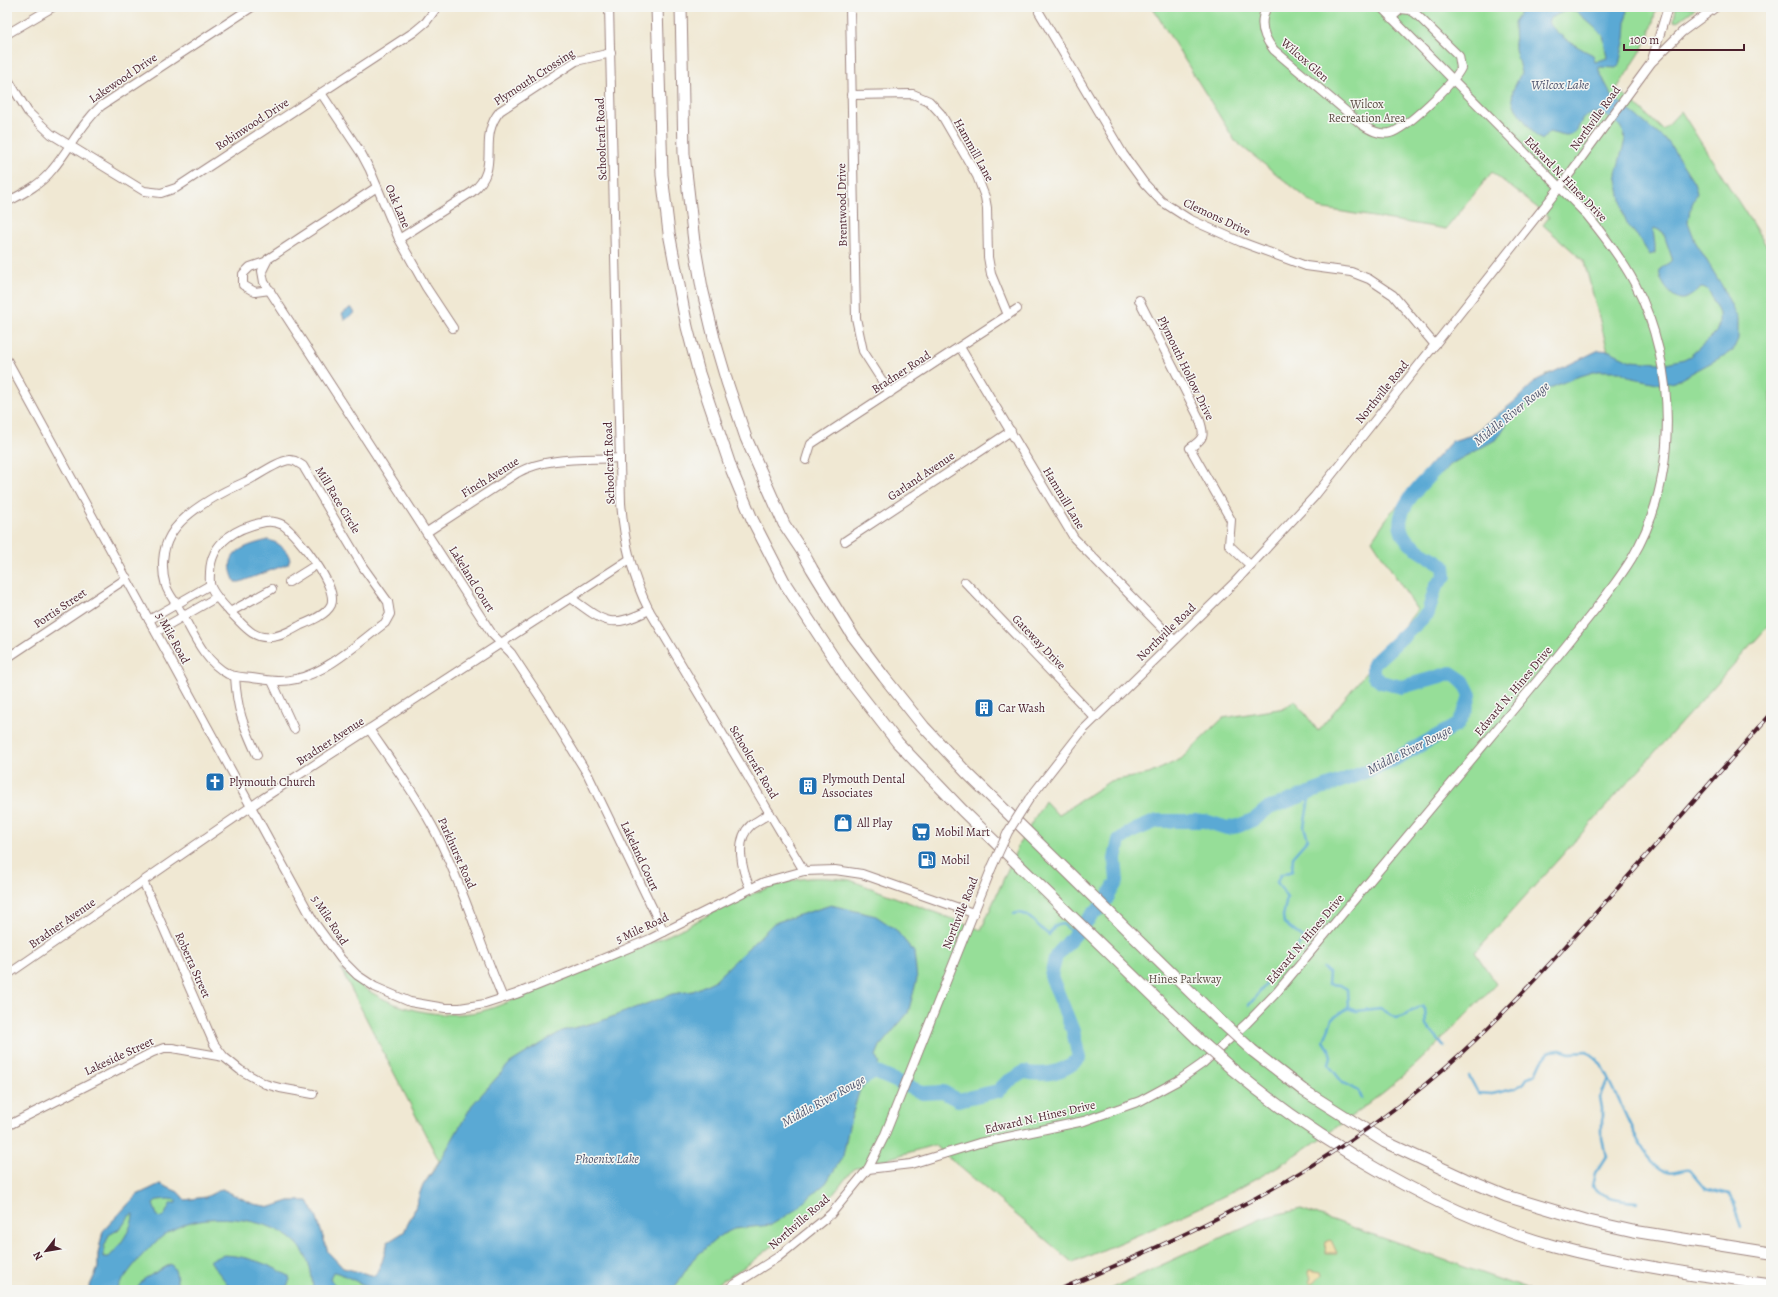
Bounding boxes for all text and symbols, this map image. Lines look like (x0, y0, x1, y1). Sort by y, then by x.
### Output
scale bar (1624, 26, 1744, 52)
text: 100 m (1630, 32, 1659, 48)
street label: Wilcox Glen (1277, 34, 1333, 86)
street label: Plymouth Crossing (490, 45, 578, 109)
street label: Lakewood Drive (86, 49, 160, 107)
water label: Wilcox Lake (1531, 76, 1589, 93)
street label: Northville Road (1566, 82, 1624, 154)
street label: Robinwood Drive (212, 94, 292, 154)
park label: Wilcox Recreation Area (1328, 96, 1406, 126)
street label: Schoolcraft Road (592, 97, 610, 181)
street label: Hammill Lane (950, 116, 998, 184)
street label: Edward N. Hines Drive (1521, 133, 1611, 225)
street label: Brentwood Drive (833, 163, 851, 247)
street label: Oak Lane (382, 182, 414, 230)
street label: Clemons Drive (1181, 194, 1253, 240)
street label: Plymouth Hollow Drive (1154, 313, 1218, 423)
street label: Bradner Road (868, 347, 934, 397)
street label: Northville Road (1352, 357, 1413, 427)
water label: Middle River Rouge (1470, 377, 1553, 449)
street label: Schoolcraft Road (600, 421, 618, 505)
street label: Garland Avenue (884, 448, 958, 504)
street label: Finch Avenue (458, 453, 522, 501)
street label: Mill Race Circle (312, 464, 364, 536)
street label: Hammill Lane (1039, 464, 1089, 532)
street label: Lakeland Court (445, 543, 499, 615)
street label: Portis Street (30, 584, 90, 632)
street label: Northville Road (1133, 599, 1199, 664)
street label: 5 Mile Road (152, 609, 194, 667)
street label: Gateway Drive (1009, 611, 1069, 673)
street label: Edward N. Hines Drive (1471, 643, 1555, 739)
building icon: Car Wash (973, 697, 995, 719)
place label: Car Wash (998, 700, 1046, 716)
street label: Bradner Avenue (293, 713, 367, 769)
water label: Middle River Rouge (1364, 721, 1455, 778)
street label: Schoolcraft Road (726, 722, 782, 802)
church icon: Plymouth Church (204, 771, 226, 793)
place label: Plymouth Dental Associates (821, 771, 905, 801)
place label: Plymouth Church (229, 774, 316, 790)
building icon: Plymouth Dental Associates (797, 775, 819, 797)
shop icon: All Play (832, 812, 854, 834)
street label: Parkhurst Road (434, 815, 480, 892)
place label: All Play (856, 815, 893, 831)
street label: Lakeland Court (617, 819, 663, 893)
supermarket icon: Mobil Mart (910, 821, 932, 843)
place label: Mobil Mart (935, 824, 990, 840)
fuel station icon: Mobil (916, 849, 938, 871)
place label: Mobil (941, 852, 969, 868)
street label: Northville Road (938, 874, 982, 951)
street label: Edward N. Hines Drive (1263, 891, 1347, 987)
street label: 5 Mile Road (308, 892, 352, 949)
street label: Bradner Avenue (25, 894, 99, 952)
street label: 5 Mile Road (613, 909, 672, 947)
street label: Roberta Street (171, 930, 215, 1000)
park label: Hines Parkway (1149, 971, 1222, 987)
street label: Lakeside Street (82, 1033, 156, 1079)
water label: Middle River Rouge (779, 1070, 868, 1130)
street label: Edward N. Hines Drive (983, 1097, 1097, 1137)
water label: Phoenix Lake (575, 1150, 639, 1167)
street label: Northville Road (765, 1191, 834, 1253)
north arrow (26, 1231, 66, 1271)
text: N (29, 1249, 46, 1263)

